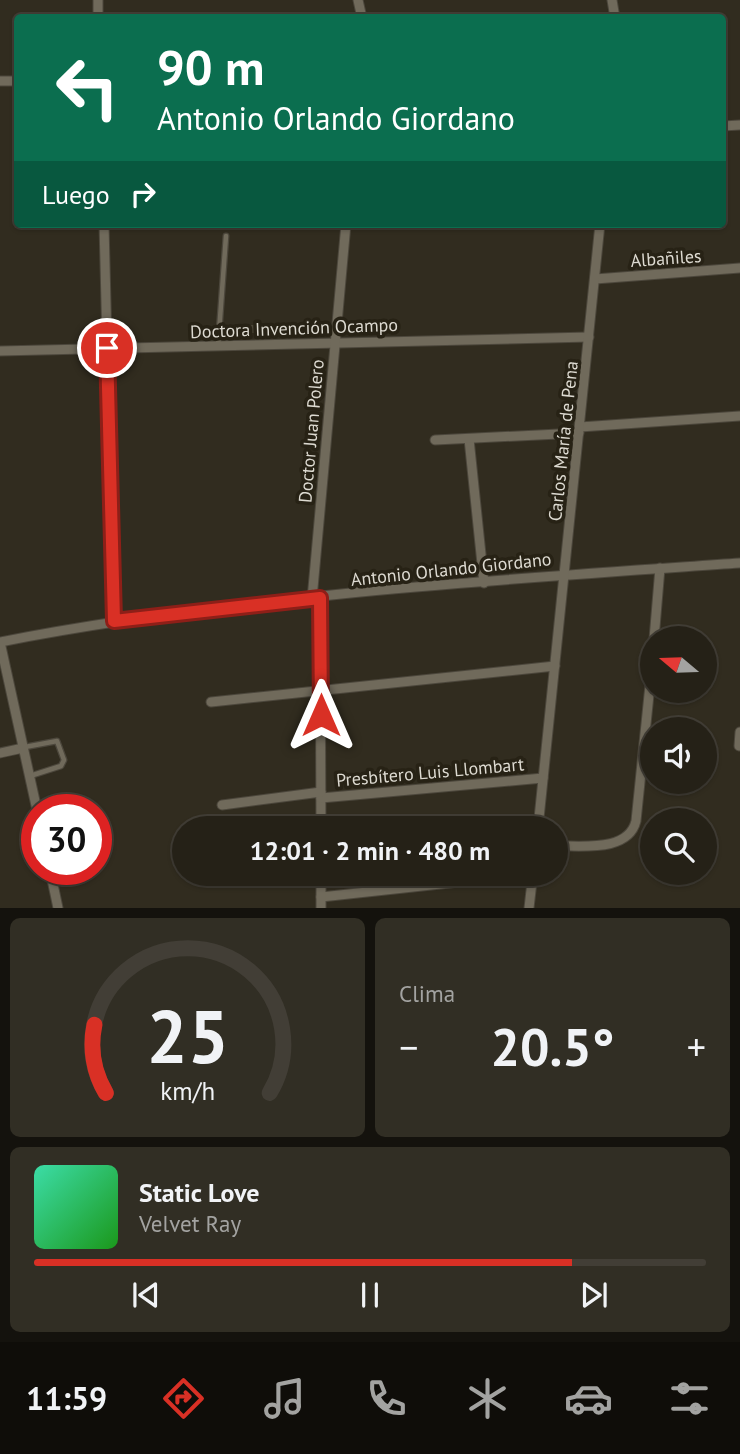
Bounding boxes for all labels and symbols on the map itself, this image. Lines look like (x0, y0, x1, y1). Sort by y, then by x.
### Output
street label: Albañiles (630, 244, 702, 272)
street label: Doctora Invención Ocampo (190, 313, 398, 343)
pin (77, 318, 137, 378)
street label: Doctor Juan Polero (293, 358, 329, 504)
street label: Carlos María de Pena (543, 360, 583, 522)
street label: Antonio Orlando Giordano (350, 547, 552, 591)
north arrow (640, 626, 718, 704)
position arrow (284, 678, 358, 752)
street label: Presbítero Luis Llombart (335, 752, 525, 792)
speed limit sign: 30 (21, 794, 112, 885)

